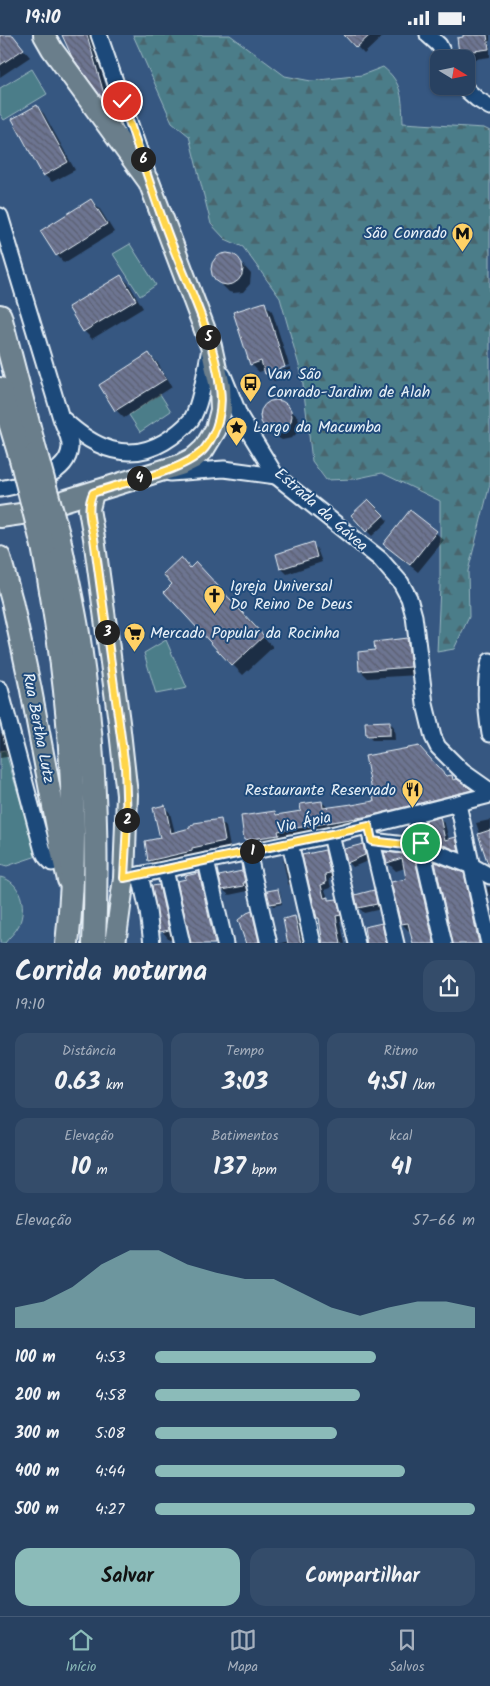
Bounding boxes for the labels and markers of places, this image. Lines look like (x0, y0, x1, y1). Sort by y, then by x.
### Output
pin (101, 80, 143, 122)
pin: 6 (130, 147, 156, 171)
place label: São Conrado (364, 221, 447, 246)
metro station icon: São Conrado (451, 221, 475, 252)
pin: 5 (196, 325, 220, 349)
place label: Van São Conrado-Jardim de Alah (267, 362, 430, 405)
bus stop icon: Van São Conrado-Jardim de Alah (239, 371, 263, 402)
place icon: Largo da Macumba (225, 415, 249, 446)
place label: Largo da Macumba (253, 415, 381, 440)
pin: 4 (126, 465, 152, 491)
place label: Igreja Universal Do Reino De Deus (230, 574, 353, 617)
church icon: Igreja Universal Do Reino De Deus (202, 583, 226, 614)
pin: 3 (94, 619, 120, 645)
supermarket icon: Mercado Popular da Rocinha (122, 621, 146, 652)
place label: Mercado Popular da Rocinha (150, 621, 340, 646)
place label: Restaurante Reservado (245, 778, 396, 803)
restaurant icon: Restaurante Reservado (400, 778, 424, 809)
pin: 2 (114, 807, 140, 833)
pin (400, 822, 442, 864)
pin: 1 (240, 839, 264, 863)

